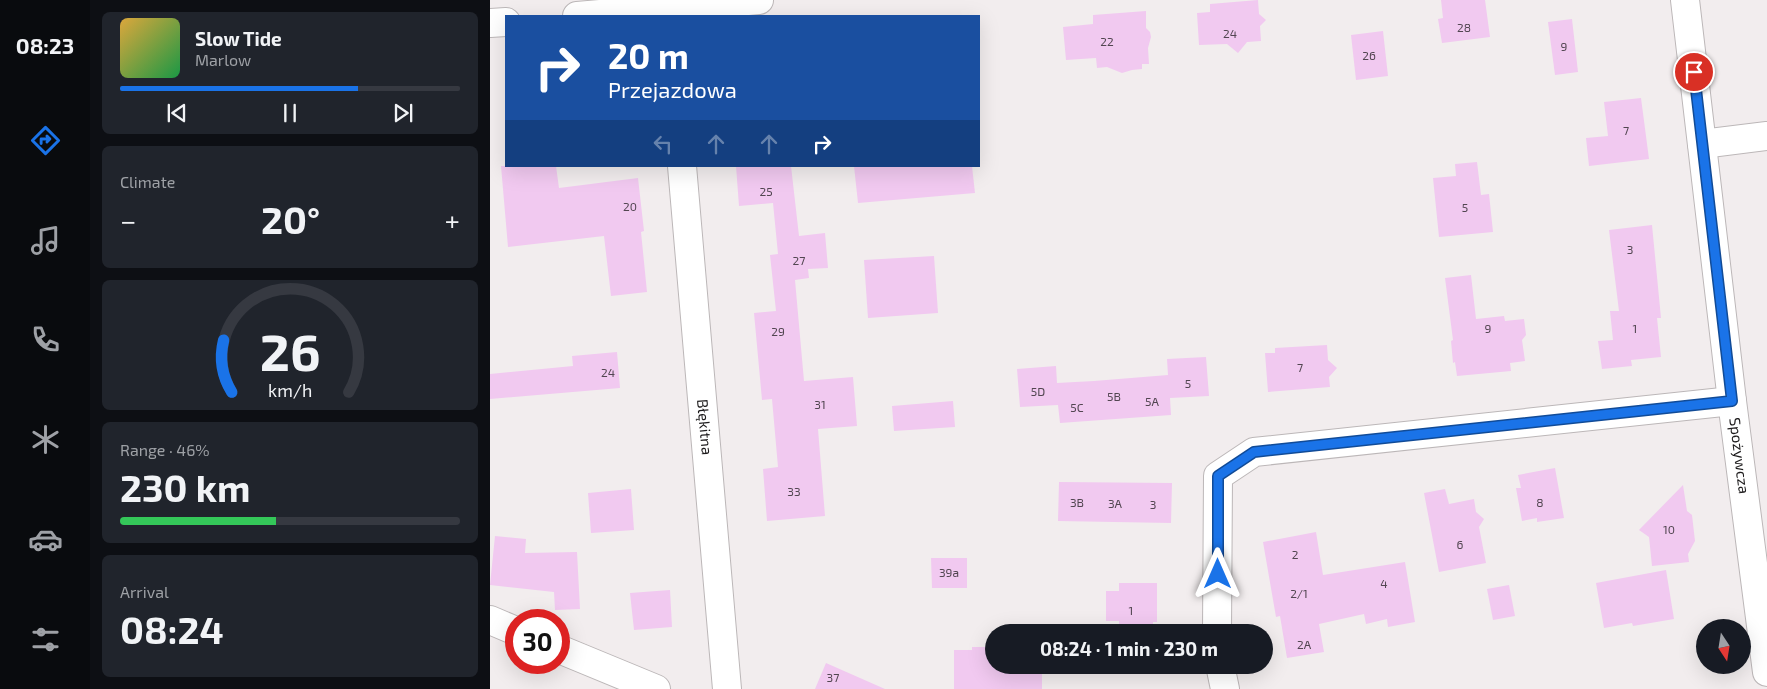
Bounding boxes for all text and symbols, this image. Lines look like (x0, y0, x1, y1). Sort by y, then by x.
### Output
house number: 28 (1457, 20, 1471, 34)
house number: 24 (1223, 26, 1237, 40)
text: Slow Tide (195, 27, 282, 50)
text: 08:23 (16, 32, 74, 58)
text: 20 m (608, 34, 689, 76)
house number: 22 (1100, 34, 1114, 48)
icon: right (525, 35, 590, 100)
house number: 9 (1561, 39, 1568, 53)
house number: 26 (1362, 48, 1376, 62)
text: Marlow (195, 50, 251, 69)
pin (1673, 51, 1715, 93)
icon: arrive (1680, 58, 1708, 86)
text: Przejazdowa (608, 76, 737, 102)
icon: previous (163, 99, 191, 127)
icon: pause (276, 99, 304, 127)
icon: next (389, 99, 417, 127)
icon: directions (28, 123, 63, 158)
house number: 7 (1623, 123, 1629, 137)
icon: left (649, 130, 677, 158)
icon: ahead (702, 130, 730, 158)
icon: ahead (755, 130, 783, 158)
icon: right (808, 130, 836, 158)
text: Climate (120, 172, 175, 191)
house number: 25 (759, 184, 773, 198)
text: 20° (261, 196, 320, 242)
house number: 20 (623, 199, 637, 213)
house number: 5 (1462, 200, 1468, 214)
text: − (120, 203, 136, 237)
text: + (445, 203, 460, 237)
icon: music (28, 223, 63, 258)
house number: 3 (1627, 242, 1633, 256)
house number: 27 (793, 253, 805, 267)
text: 26 (260, 319, 320, 381)
house number: 9 (1485, 321, 1492, 335)
house number: 1 (1633, 321, 1637, 335)
icon: phone (28, 322, 63, 357)
house number: 29 (771, 324, 785, 338)
house number: 7 (1297, 360, 1303, 374)
house number: 24 (601, 365, 615, 379)
house number: 5 (1185, 376, 1191, 390)
text: km/h (268, 379, 312, 401)
house number: 5D (1031, 384, 1045, 398)
house number: 5B (1107, 389, 1121, 403)
house number: 5A (1145, 394, 1159, 408)
house number: 31 (814, 397, 826, 411)
street label: Błękitna (694, 398, 717, 456)
house number: 5C (1070, 400, 1084, 414)
street label: Spożywcza (1726, 416, 1754, 495)
icon: climate (28, 422, 63, 457)
text: Range · 46% (120, 440, 210, 459)
text: 230 km (120, 464, 251, 510)
house number: 33 (787, 484, 801, 498)
house number: 3B (1070, 495, 1084, 509)
house number: 8 (1536, 495, 1544, 509)
house number: 3A (1108, 496, 1123, 510)
house number: 3 (1150, 497, 1156, 511)
icon: car (28, 522, 63, 557)
house number: 10 (1663, 522, 1675, 536)
house number: 6 (1457, 537, 1464, 551)
position arrow (1191, 547, 1243, 599)
house number: 2 (1292, 547, 1299, 561)
house number: 39a (939, 565, 959, 579)
house number: 4 (1380, 576, 1388, 590)
text: Arrival (120, 582, 169, 601)
house number: 2/1 (1290, 586, 1308, 600)
house number: 1 (1129, 603, 1133, 617)
text: 08:24 (120, 606, 224, 652)
speed limit sign: 30 (505, 609, 570, 674)
north arrow (1696, 619, 1751, 674)
map controls (1696, 619, 1751, 674)
icon: filters (28, 622, 63, 657)
text: 08:24 · 1 min · 230 m (1040, 637, 1218, 660)
house number: 2A (1297, 637, 1312, 651)
house number: 37 (827, 670, 839, 684)

